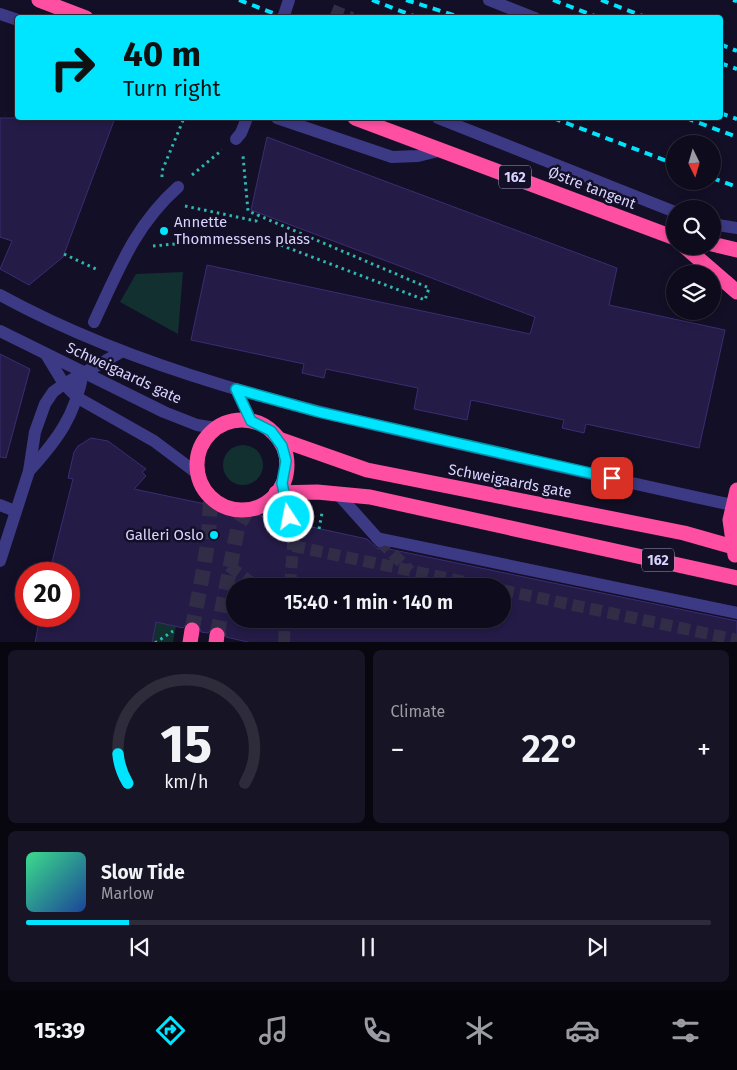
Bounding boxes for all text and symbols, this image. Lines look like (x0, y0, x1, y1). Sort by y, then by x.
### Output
text: 40 m (123, 33, 201, 75)
icon: right (40, 35, 105, 100)
text: Turn right (123, 75, 220, 102)
north arrow (666, 135, 721, 190)
map controls (666, 135, 721, 320)
street label: Østre tangent (546, 163, 639, 213)
road number: 162 (499, 166, 531, 188)
button: search (666, 200, 721, 255)
place label: Annette Thommessens plass (174, 213, 310, 248)
marker: Annette Thommessens plass (158, 225, 170, 237)
button: layers (666, 265, 721, 320)
street label: Schweigaards gate (63, 338, 185, 408)
pin (591, 457, 633, 499)
street label: Schweigaards gate (447, 460, 573, 502)
icon: arrive (598, 464, 626, 492)
position arrow (262, 490, 314, 542)
place label: Galleri Oslo (125, 526, 204, 544)
marker: Galleri Oslo (208, 529, 220, 541)
road number: 162 (642, 548, 674, 572)
speed limit sign: 20 (15, 562, 80, 627)
text: 15:40 · 1 min · 140 m (284, 591, 453, 614)
text: Climate (391, 702, 445, 721)
text: 15 (160, 713, 212, 776)
text: 22° (521, 726, 580, 772)
text: − (391, 733, 405, 766)
text: + (697, 733, 711, 766)
text: km/h (164, 771, 208, 793)
text: Slow Tide (101, 861, 185, 884)
text: Marlow (101, 884, 154, 903)
icon: previous (126, 933, 154, 961)
icon: pause (354, 933, 382, 961)
icon: next (583, 933, 611, 961)
icon: directions (153, 1013, 188, 1048)
icon: music (256, 1013, 291, 1048)
icon: phone (359, 1013, 394, 1048)
icon: climate (462, 1013, 497, 1048)
icon: car (565, 1013, 600, 1048)
icon: filters (668, 1013, 703, 1048)
text: 15:39 (34, 1017, 85, 1044)

